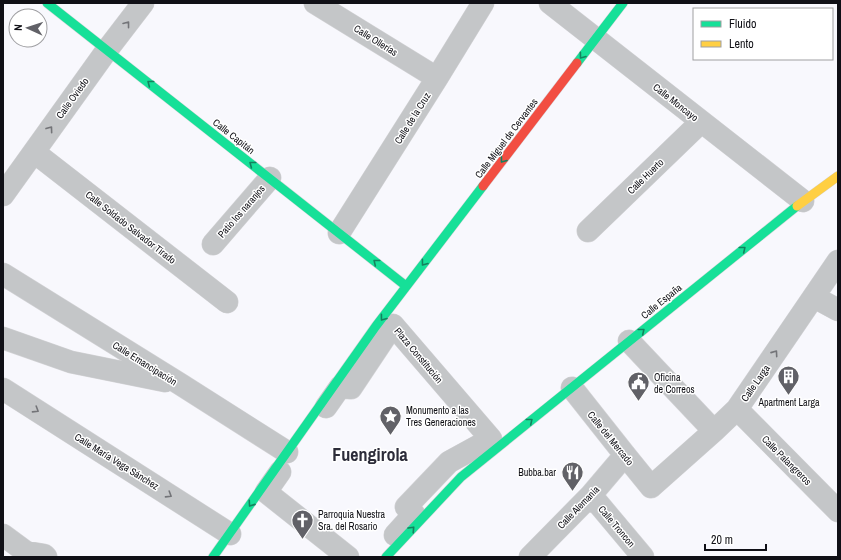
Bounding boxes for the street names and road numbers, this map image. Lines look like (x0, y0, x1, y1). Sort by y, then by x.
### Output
street label: Calle Ollerías (351, 22, 400, 59)
street label: Calle Oviedo (53, 75, 92, 121)
street label: Calle Moncayo (650, 81, 701, 124)
street label: Calle de la Cruz (391, 90, 433, 146)
street label: Calle Miguel de Cervantes (472, 96, 541, 181)
street label: Calle Capitán (210, 116, 257, 157)
street label: Calle Huerto (624, 156, 667, 197)
street label: Patio los naranjos (215, 182, 268, 240)
street label: Calle Soldado Salvador Tirado (83, 188, 179, 267)
street label: Calle España (638, 281, 685, 322)
street label: Plaza Constitución (392, 325, 446, 386)
street label: Calle Emancipación (110, 338, 179, 388)
street label: Calle Larga (738, 362, 773, 404)
street label: Calle del Mercado (585, 409, 637, 468)
street label: Calle María Vega Sánchez (72, 430, 161, 493)
street label: Calle Palangreros (759, 433, 814, 488)
street label: Calle Alemania (555, 483, 602, 532)
street label: Calle Troncon (595, 503, 638, 550)

